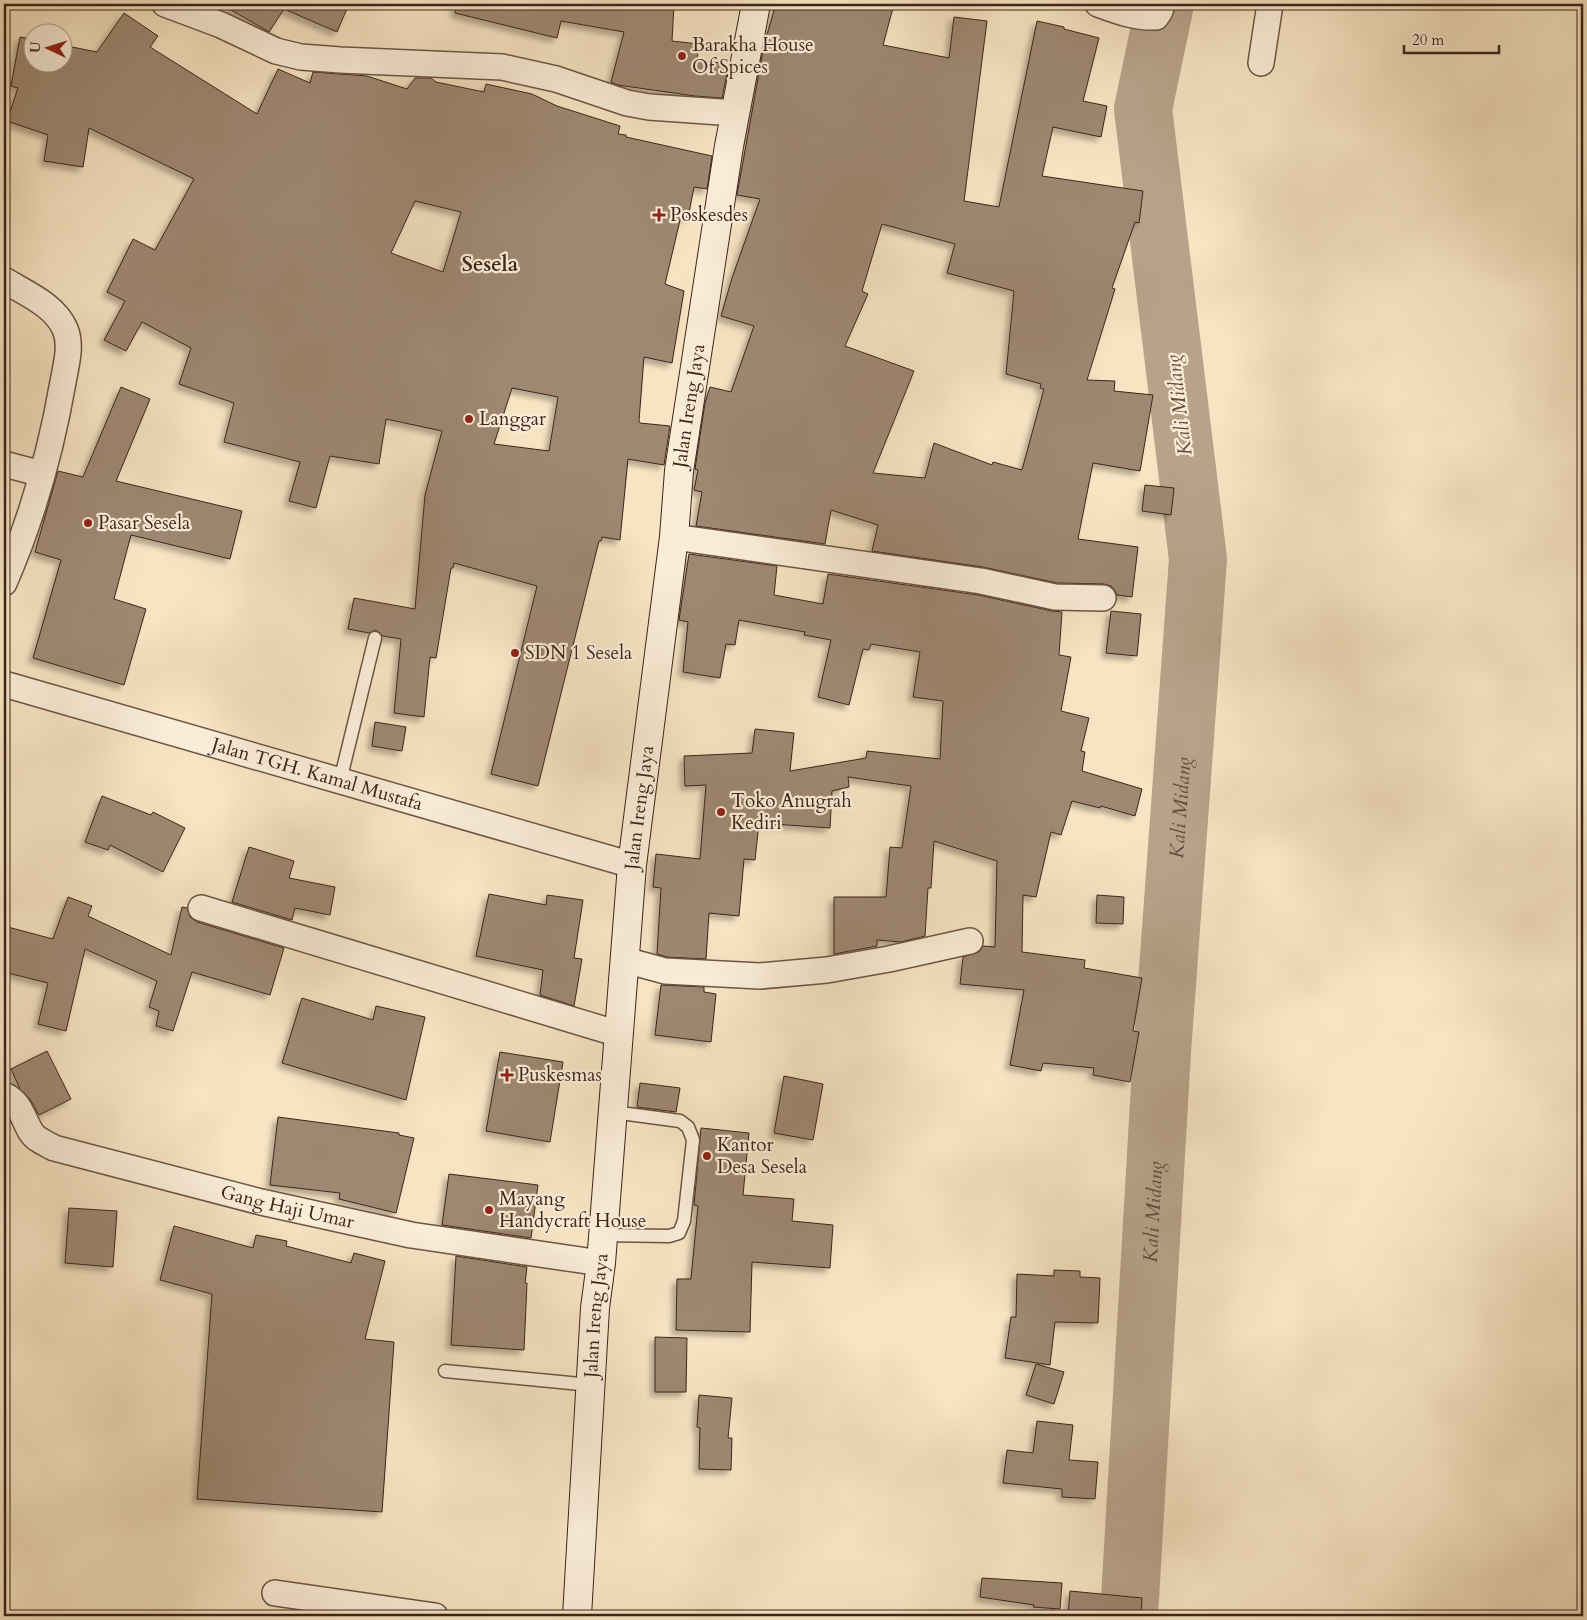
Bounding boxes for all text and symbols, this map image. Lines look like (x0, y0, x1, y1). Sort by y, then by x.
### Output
north arrow (22, 22, 72, 72)
scale bar (1404, 22, 1500, 54)
text: 20 m (1412, 30, 1444, 50)
place label: Barakha House Of Spices (692, 32, 814, 80)
text: U (26, 40, 45, 53)
marker: Barakha House Of Spices (676, 50, 688, 62)
place label: Poskesdes (670, 202, 748, 228)
marker: Poskesdes (652, 208, 666, 222)
district label: Sesela (462, 250, 519, 279)
street label: Jalan Ireng Jaya (666, 342, 711, 473)
water label: Kali Midang (1159, 353, 1199, 457)
place label: Langgar (479, 406, 546, 432)
marker: Langgar (463, 413, 475, 425)
place label: Pasar Sesela (98, 510, 190, 536)
marker: Pasar Sesela (82, 517, 94, 529)
place label: SDN 1 Sesela (525, 640, 632, 666)
marker: SDN 1 Sesela (509, 647, 521, 659)
street label: Jalan TGH. Kamal Mustafa (206, 731, 426, 817)
street label: Jalan Ireng Jaya (618, 744, 660, 874)
water label: Kali Midang (1163, 756, 1197, 859)
place label: Toko Anugrah Kediri (731, 788, 852, 836)
marker: Toko Anugrah Kediri (715, 806, 727, 818)
place label: Puskesmas (518, 1062, 602, 1088)
marker: Puskesmas (500, 1068, 514, 1082)
place label: Kantor Desa Sesela (717, 1132, 807, 1180)
marker: Kantor Desa Sesela (701, 1150, 713, 1162)
water label: Kali Midang (1136, 1160, 1169, 1263)
street label: Gang Haji Umar (218, 1179, 357, 1235)
place label: Mayang Handycraft House (499, 1186, 646, 1234)
marker: Mayang Handycraft House (483, 1204, 495, 1216)
street label: Jalan Ireng Jaya (578, 1252, 615, 1382)

